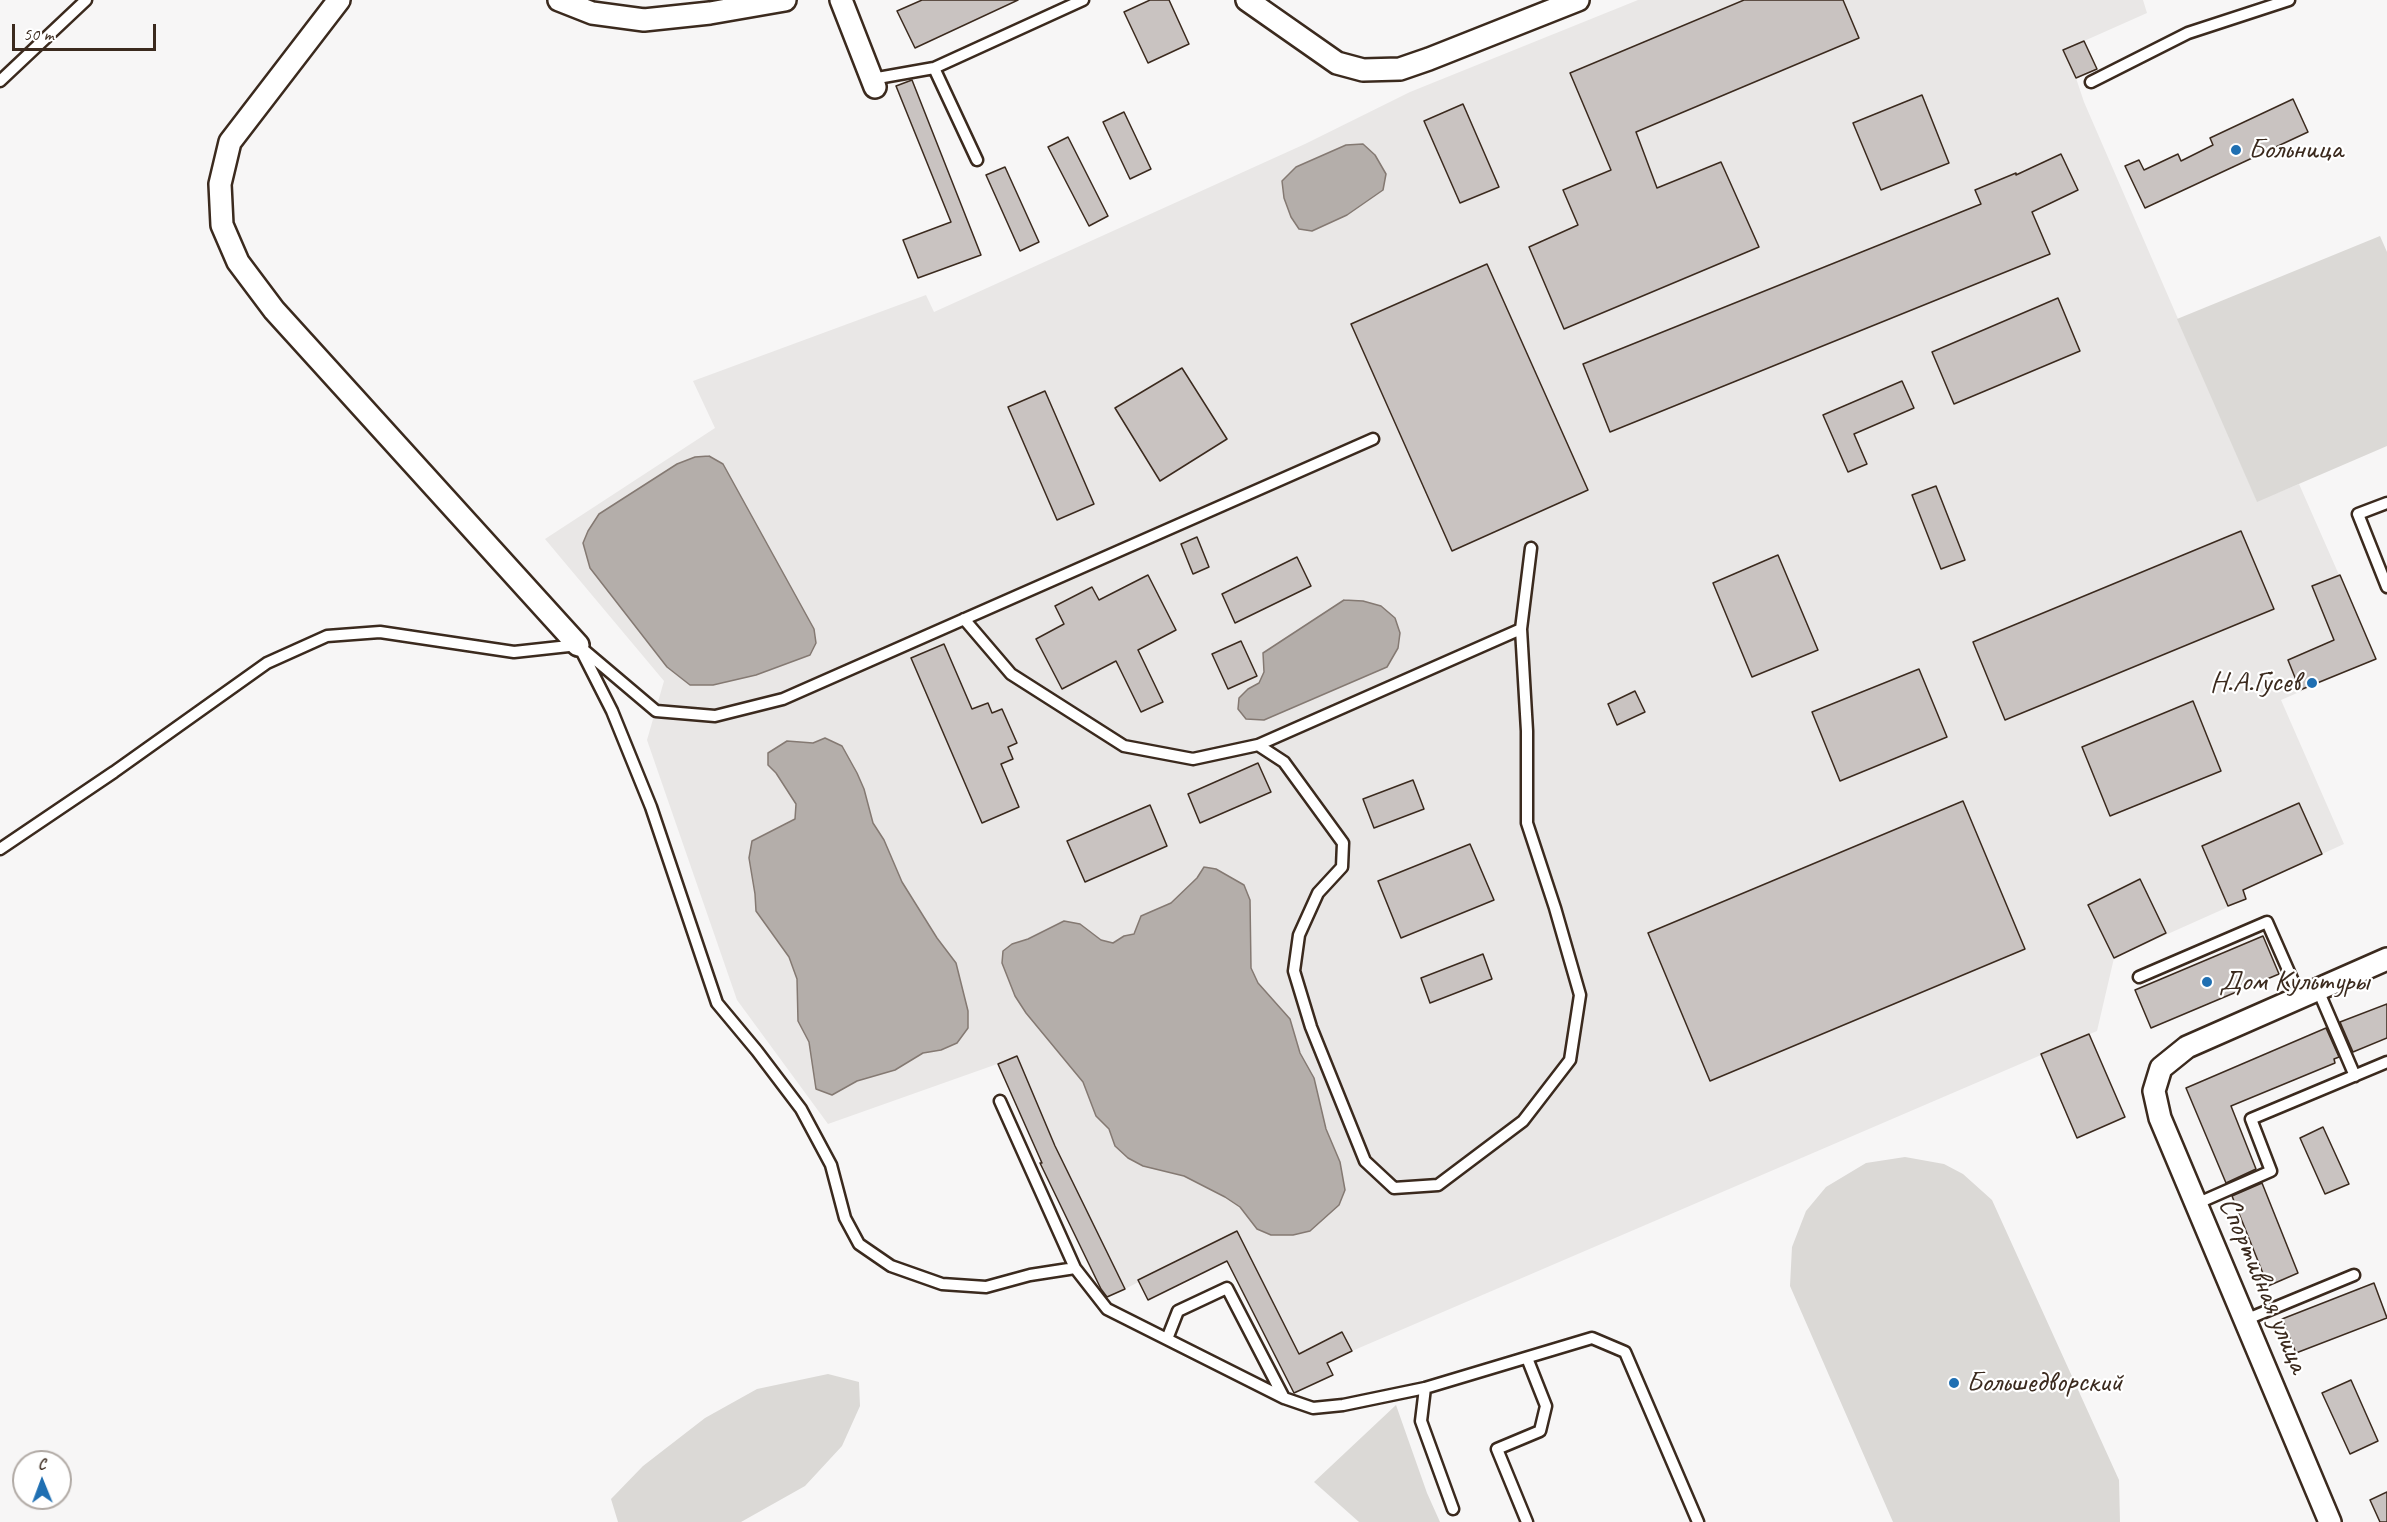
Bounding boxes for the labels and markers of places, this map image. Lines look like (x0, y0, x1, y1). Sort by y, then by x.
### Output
place label: Больница (2248, 132, 2342, 168)
marker: Больница (2229, 143, 2243, 157)
place label: Н.А.Гусев (2210, 665, 2300, 701)
marker: Н.А.Гусев (2305, 676, 2319, 690)
place label: Дом Культуры (2219, 964, 2369, 1000)
marker: Дом Культуры (2200, 975, 2214, 989)
place label: Большедворский (1966, 1365, 2122, 1401)
marker: Большедворский (1947, 1376, 1961, 1390)

